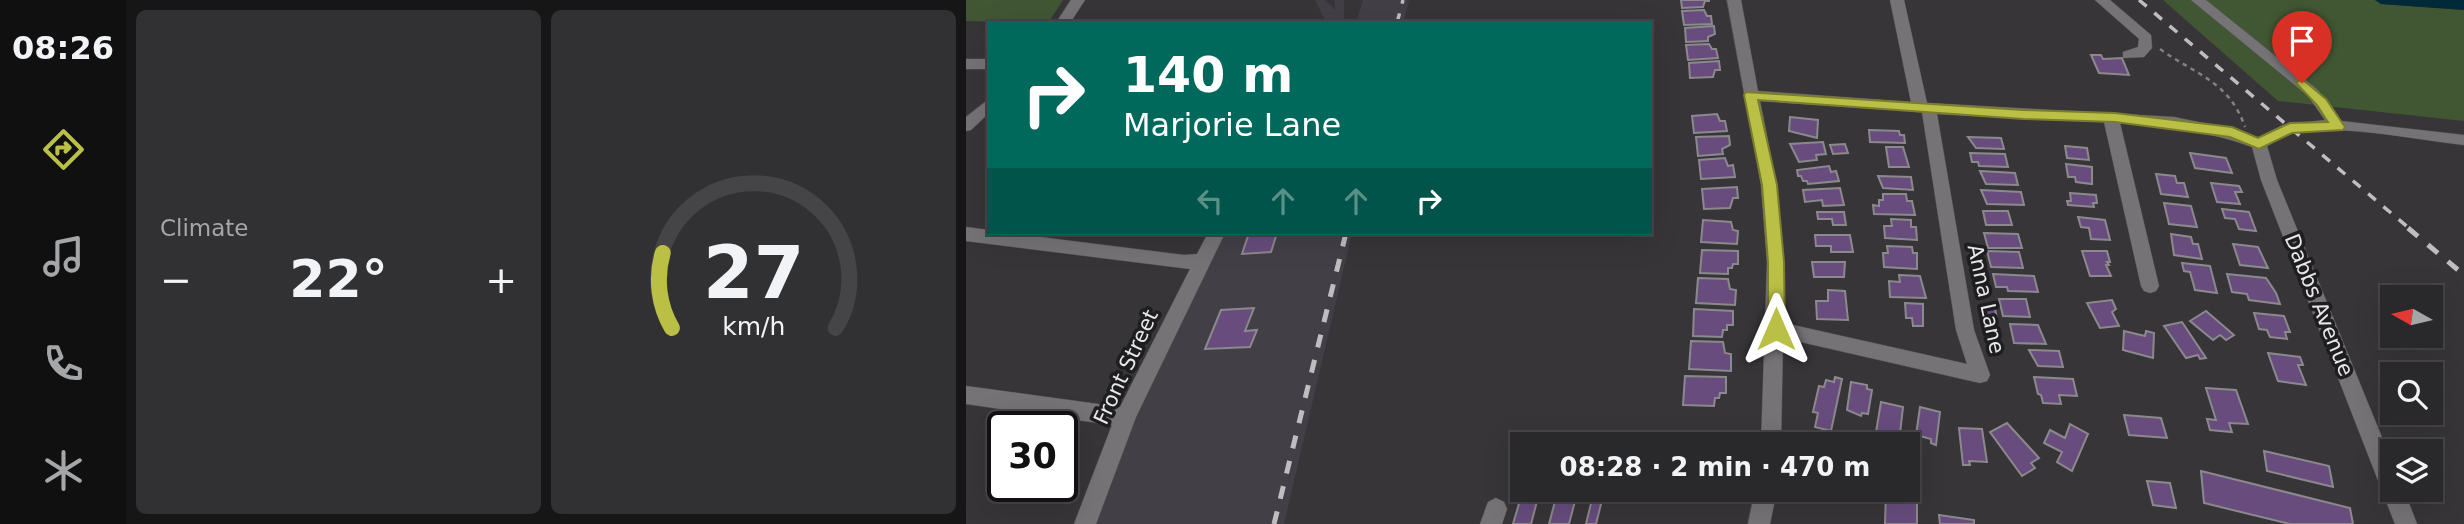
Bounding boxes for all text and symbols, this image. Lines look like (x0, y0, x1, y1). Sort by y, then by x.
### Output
pin (2272, 11, 2332, 83)
icon: arrive (2283, 22, 2321, 60)
text: 08:26 (12, 29, 114, 67)
text: 140 m (1123, 47, 1293, 104)
icon: right (1008, 49, 1099, 140)
text: Marjorie Lane (1123, 106, 1341, 144)
icon: directions (39, 125, 88, 174)
icon: left (1191, 182, 1229, 220)
icon: ahead (1264, 182, 1302, 220)
icon: ahead (1337, 182, 1375, 220)
icon: right (1410, 182, 1448, 220)
text: Climate (160, 215, 249, 241)
text: 27 (703, 230, 804, 315)
street label: Dabbs Avenue (2280, 230, 2358, 380)
icon: music (39, 232, 88, 281)
street label: Anna Lane (1963, 242, 2009, 356)
text: 22° (289, 249, 388, 309)
text: − (160, 258, 192, 302)
text: + (485, 258, 517, 302)
north arrow (2380, 285, 2443, 348)
map controls (2380, 285, 2443, 502)
position arrow (1739, 292, 1813, 366)
street label: Front Street (1089, 306, 1163, 428)
text: km/h (722, 312, 785, 341)
icon: phone (39, 339, 88, 388)
button: search (2380, 362, 2443, 425)
speed limit sign: 30 (987, 411, 1078, 502)
button: layers (2380, 439, 2443, 502)
icon: climate (39, 446, 88, 495)
text: 08:28 · 2 min · 470 m (1560, 452, 1870, 482)

